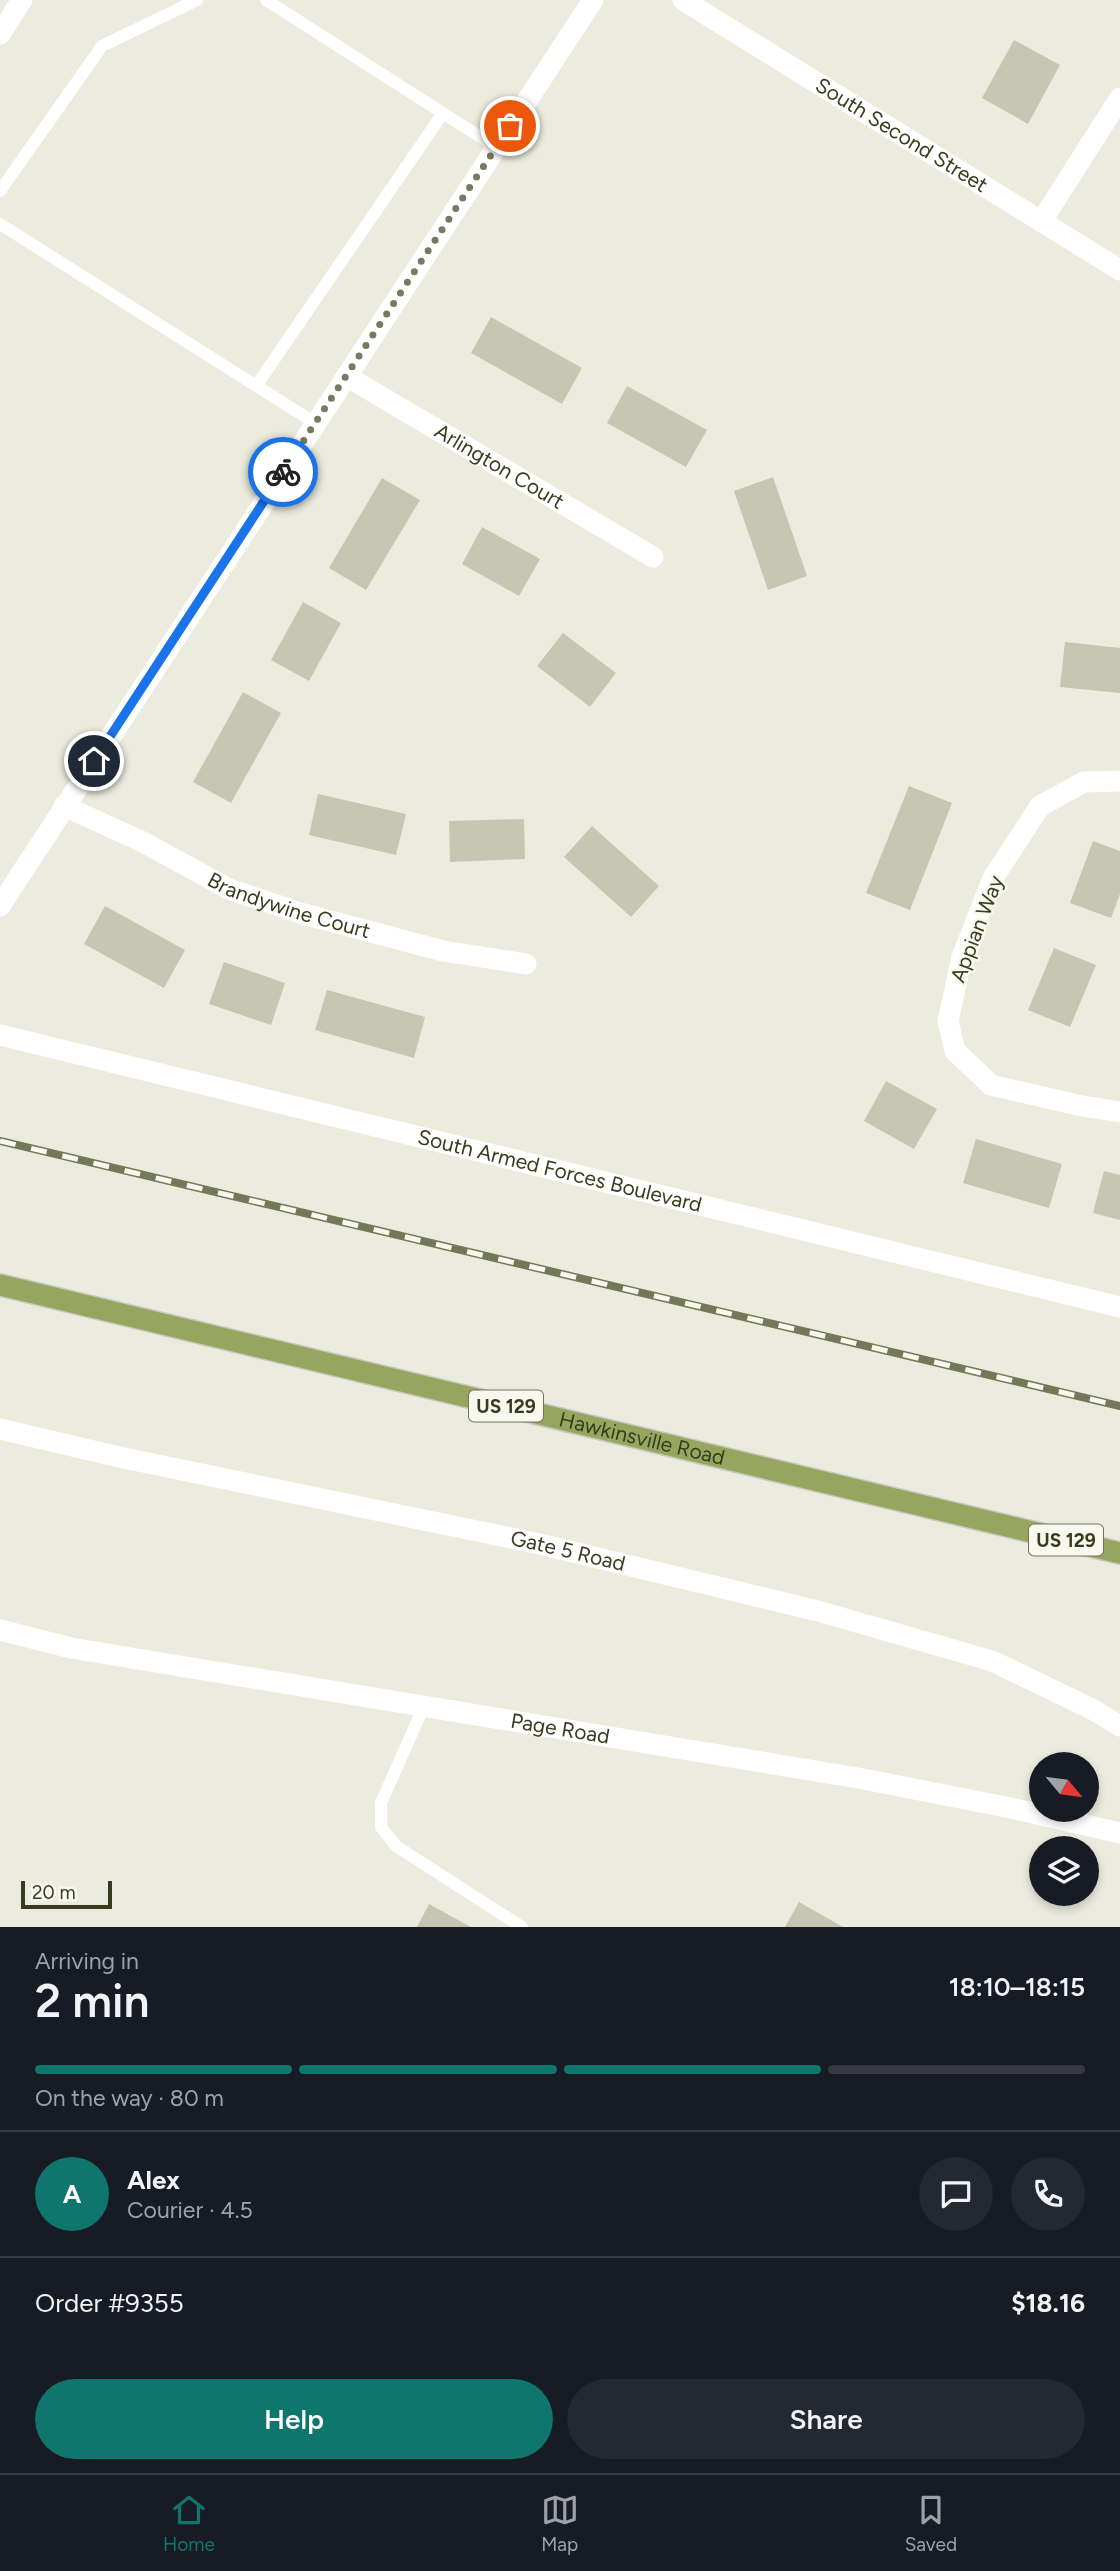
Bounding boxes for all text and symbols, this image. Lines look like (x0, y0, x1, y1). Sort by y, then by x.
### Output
street label: South Second Street (811, 72, 993, 197)
pin (480, 96, 540, 156)
icon: bag (491, 107, 529, 145)
street label: Arlington Court (430, 418, 569, 514)
courier (248, 437, 318, 507)
icon: bike (264, 453, 302, 491)
pin (64, 731, 124, 791)
icon: home (75, 742, 113, 780)
street label: Brandywine Court (203, 867, 373, 943)
street label: Appian Way (945, 872, 1008, 986)
street label: South Armed Forces Boulevard (415, 1124, 704, 1217)
road number: US 129 (469, 1390, 543, 1422)
street label: Hawkinsville Road (557, 1406, 727, 1470)
road number: US 129 (1029, 1524, 1103, 1556)
street label: Gate 5 Road (509, 1525, 628, 1576)
street label: Page Road (509, 1708, 612, 1749)
north arrow (1029, 1752, 1099, 1822)
map controls (1029, 1752, 1099, 1906)
button: layers (1029, 1836, 1099, 1906)
scale bar (21, 1878, 112, 1910)
text: 20 m (32, 1881, 76, 1904)
text: Arriving in (35, 1947, 139, 1975)
text: 18:10–18:15 (949, 1971, 1085, 2003)
text: 2 min (35, 1973, 150, 2029)
text: On the way · 80 m (35, 2084, 224, 2112)
button: chat (919, 2157, 993, 2231)
button: phone (1011, 2157, 1085, 2231)
text: Alex (127, 2164, 180, 2196)
text: A (63, 2178, 81, 2210)
text: Courier · 4.5 (127, 2196, 253, 2224)
text: Order #9355 (35, 2287, 184, 2319)
text: $18.16 (1011, 2287, 1085, 2319)
button: Help (35, 2379, 553, 2459)
button: Share (567, 2379, 1085, 2459)
tab: Home (163, 2491, 215, 2556)
tab: Map (541, 2491, 579, 2556)
tab: Saved (905, 2491, 957, 2556)

